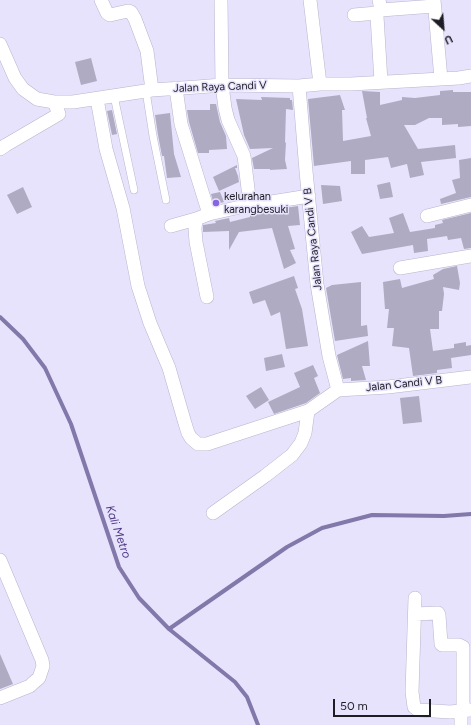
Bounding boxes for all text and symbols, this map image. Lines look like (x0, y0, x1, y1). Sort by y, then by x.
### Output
north arrow (423, 8, 463, 48)
text: U (442, 32, 455, 47)
street label: Jalan Raya Candi V (173, 79, 267, 95)
street label: Jalan Raya Candi V B (301, 187, 325, 291)
place label: kelurahan karangbesuki (224, 190, 288, 216)
marker: kelurahan karangbesuki (211, 198, 221, 208)
street label: Jalan Candi V B (365, 373, 443, 395)
water label: Kali Metro (102, 504, 134, 560)
scale bar (335, 691, 433, 717)
text: 50 m (340, 699, 368, 713)

